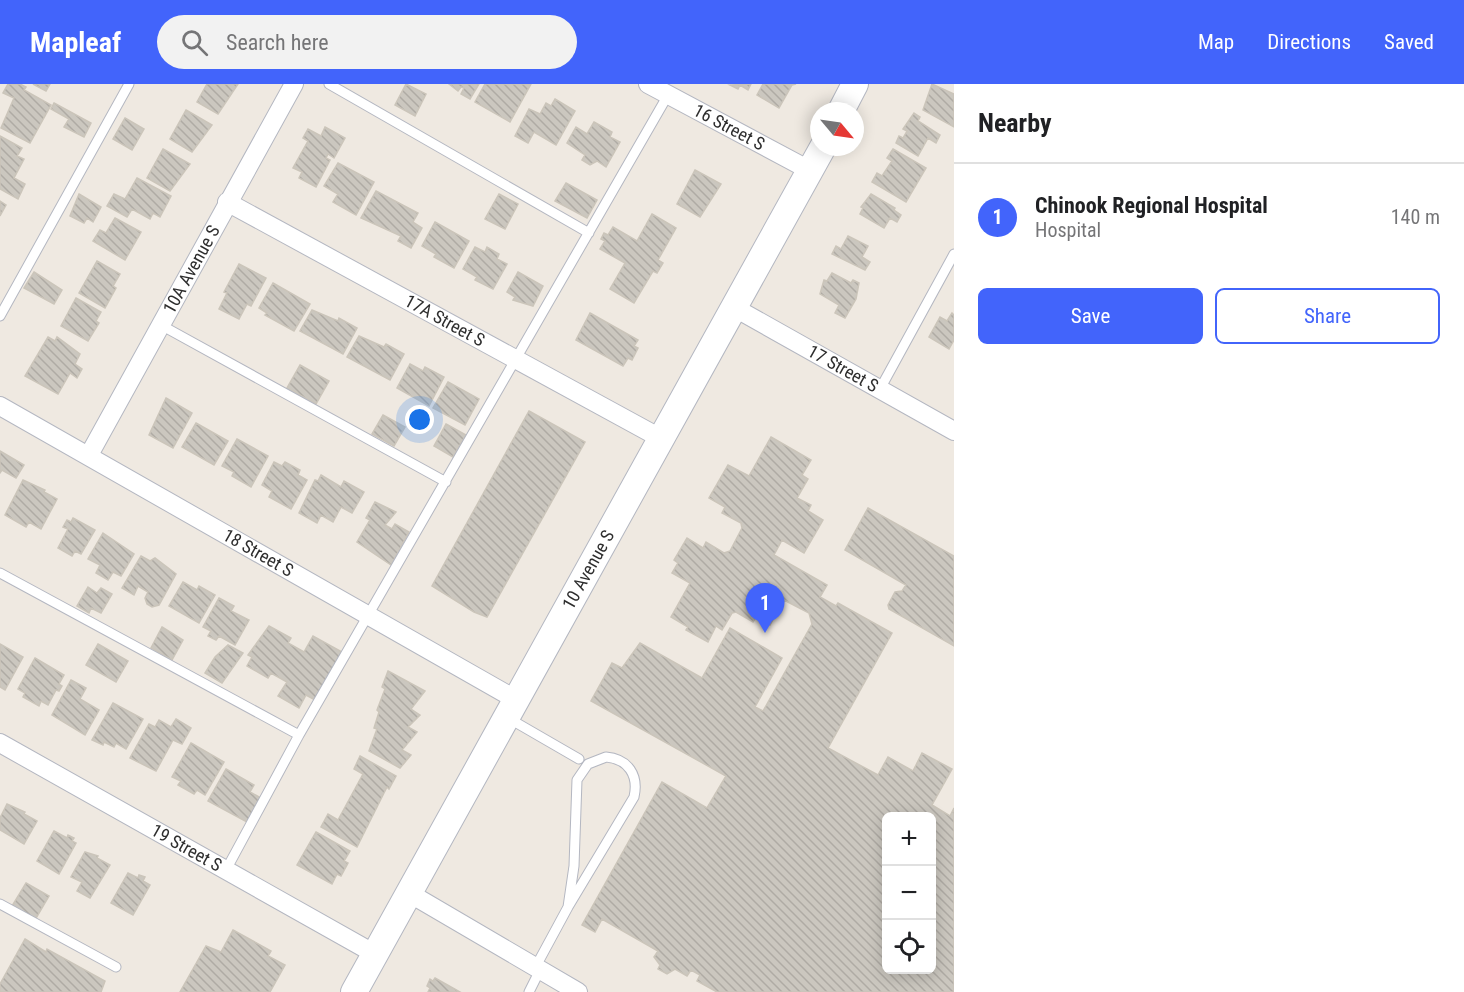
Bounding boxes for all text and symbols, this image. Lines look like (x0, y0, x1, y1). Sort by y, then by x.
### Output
search box (157, 15, 577, 69)
text: Mapleaf (30, 26, 121, 59)
icon: search (178, 26, 211, 59)
text: Search here (226, 30, 328, 55)
text: Map (1198, 30, 1234, 54)
text: Directions (1267, 30, 1351, 54)
text: Saved (1384, 30, 1434, 54)
street label: 16 Street S (690, 99, 769, 154)
north arrow (810, 102, 864, 156)
text: Nearby (978, 108, 1052, 138)
text: Chinook Regional Hospital (1035, 193, 1268, 218)
text: 1 (992, 205, 1003, 229)
text: 140 m (1391, 205, 1440, 229)
text: Hospital (1035, 218, 1101, 242)
street label: 10A Avenue S (158, 221, 224, 317)
button: Save (978, 288, 1203, 344)
button: Share (1215, 288, 1440, 344)
street label: 17A Street S (401, 290, 489, 350)
street label: 17 Street S (804, 340, 882, 396)
your location (405, 405, 434, 434)
street label: 18 Street S (219, 524, 297, 581)
street label: 10 Avenue S (558, 526, 618, 613)
pin: 1 (746, 584, 784, 633)
map controls (882, 812, 936, 974)
button: + (882, 812, 936, 866)
street label: 19 Street S (148, 819, 226, 876)
button: − (882, 866, 936, 920)
button: locate (882, 920, 936, 974)

